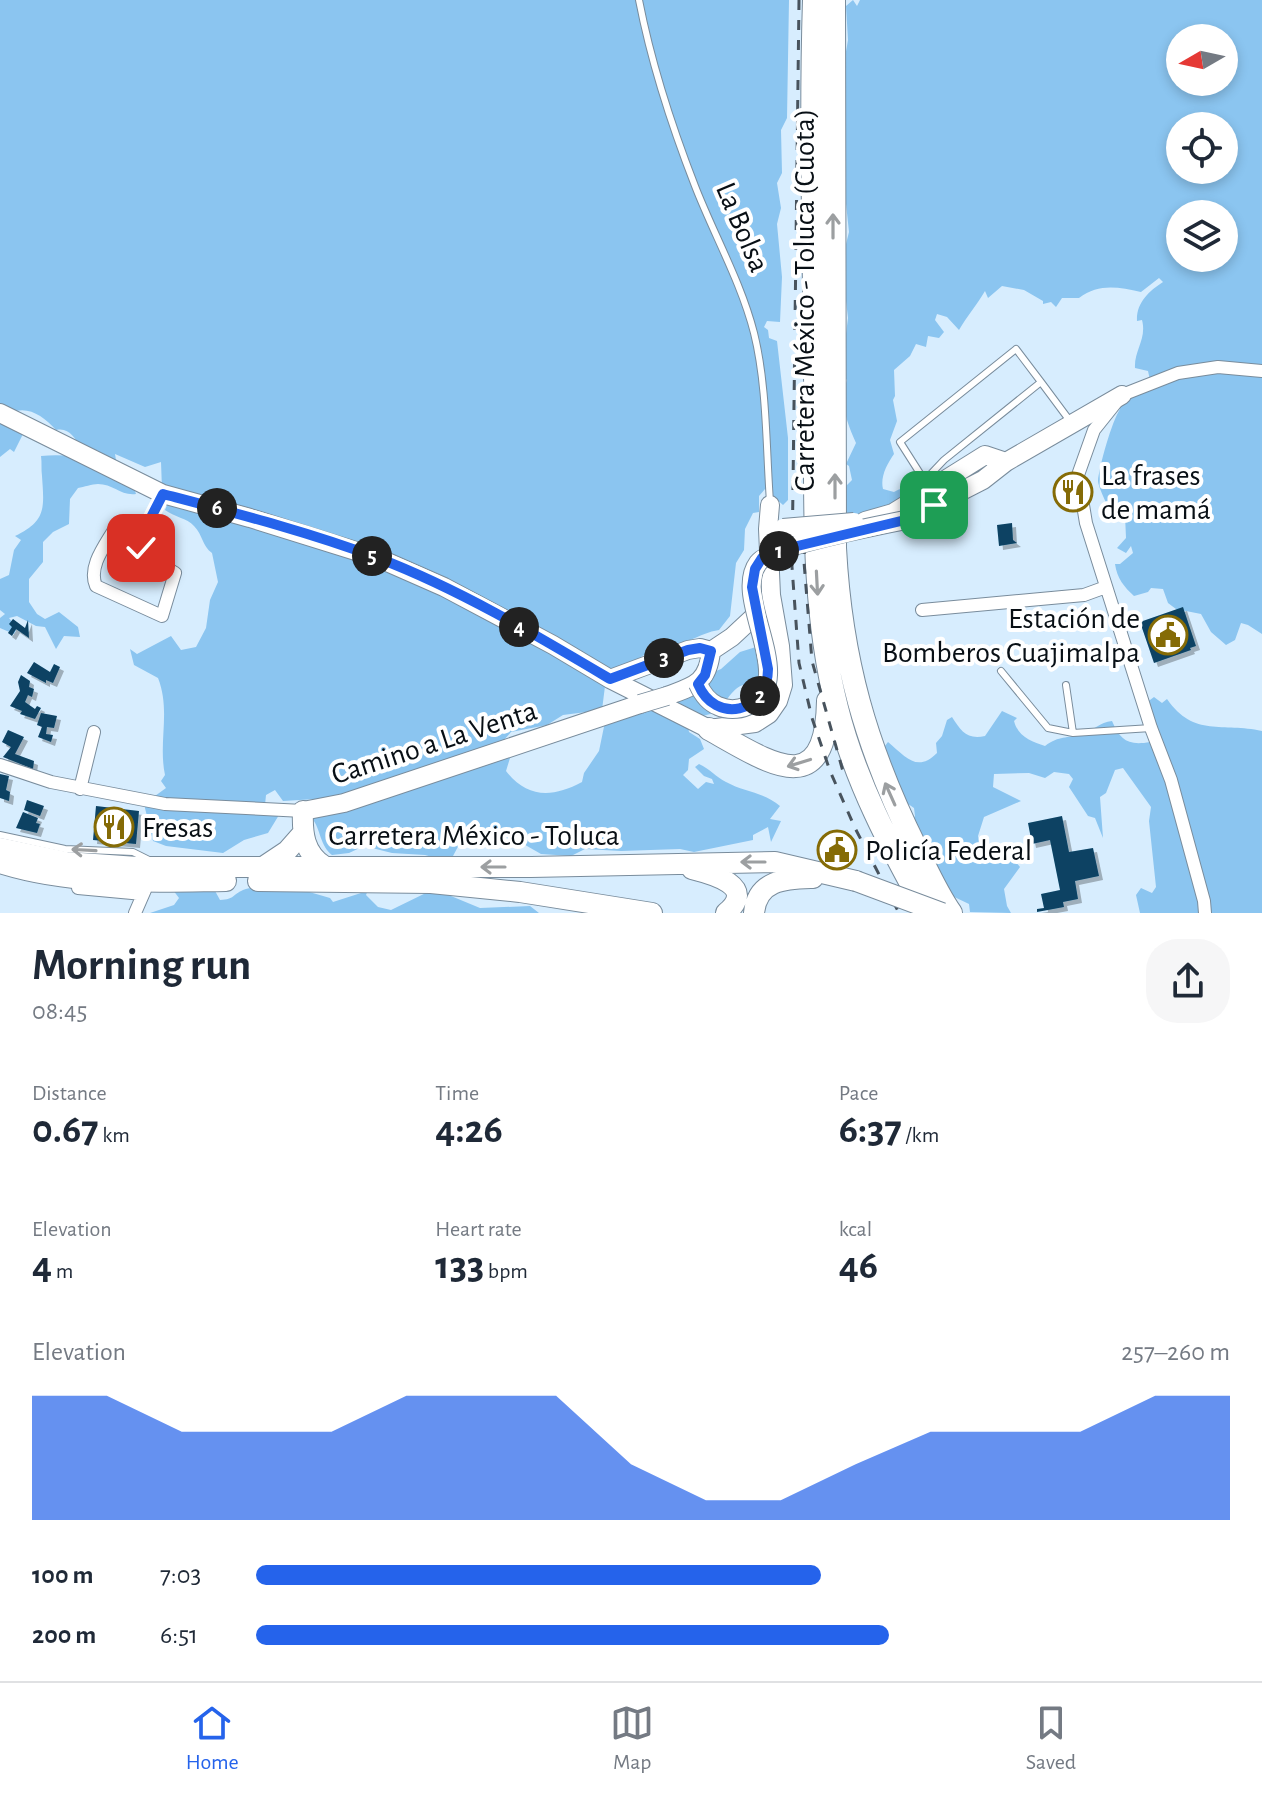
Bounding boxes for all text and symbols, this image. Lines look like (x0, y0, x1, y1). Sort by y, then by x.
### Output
north arrow (1166, 24, 1238, 96)
map controls (1166, 24, 1238, 272)
street label: Carretera México - Toluca (Cuota) (790, 109, 820, 491)
button: locate (1166, 112, 1238, 184)
street label: La Bolsa (710, 178, 774, 277)
button: layers (1166, 200, 1238, 272)
one-way arrow (825, 213, 841, 240)
place label: La frases de mamá (1101, 461, 1211, 525)
pin (900, 471, 968, 539)
restaurant icon: La frases de mamá (1052, 471, 1094, 513)
one-way arrow (827, 473, 843, 500)
icon: arrive (912, 483, 956, 527)
pin: 6 (197, 488, 237, 528)
text: 6 (212, 497, 222, 519)
pin (107, 514, 175, 582)
icon: check (119, 526, 163, 570)
pin: 1 (759, 531, 799, 571)
pin: 5 (352, 536, 392, 576)
text: 1 (775, 540, 783, 562)
text: 5 (367, 545, 377, 567)
one-way arrow (810, 569, 825, 596)
place label: Estación de Bomberos Cuajimalpa (882, 604, 1140, 668)
pin: 4 (499, 607, 539, 647)
public building icon: Estación de Bomberos Cuajimalpa (1147, 614, 1189, 656)
text: 4 (513, 616, 525, 638)
pin: 3 (644, 638, 684, 678)
text: 3 (659, 647, 669, 669)
pin: 2 (740, 676, 780, 716)
text: 2 (755, 685, 765, 707)
street label: Camino a La Venta (328, 696, 541, 790)
one-way arrow (787, 757, 812, 771)
one-way arrow (882, 782, 897, 806)
restaurant icon: Fresas (93, 806, 135, 848)
place label: Fresas (142, 813, 213, 843)
street label: Carretera México - Toluca (328, 821, 620, 851)
public building icon: Policía Federal (816, 829, 858, 871)
place label: Policía Federal (865, 836, 1032, 866)
one-way arrow (71, 843, 98, 858)
one-way arrow (740, 854, 767, 870)
one-way arrow (480, 859, 507, 875)
button: share (1146, 939, 1230, 1023)
text: Morning run (32, 944, 251, 988)
text: 08:45 (32, 998, 87, 1024)
text: Distance (32, 1082, 107, 1104)
text: Time (435, 1082, 479, 1104)
text: Pace (839, 1082, 878, 1104)
text: 0.67 (32, 1110, 99, 1150)
text: 4:26 (435, 1110, 503, 1150)
text: 6:37 (839, 1110, 902, 1150)
text: km (99, 1124, 130, 1146)
text: /km (902, 1124, 939, 1146)
text: Elevation (32, 1218, 112, 1240)
text: Heart rate (435, 1218, 522, 1240)
text: kcal (839, 1218, 872, 1240)
text: 4 (32, 1246, 52, 1286)
text: 133 (435, 1246, 484, 1286)
text: 46 (839, 1246, 878, 1286)
text: m (52, 1260, 73, 1282)
text: bpm (484, 1260, 528, 1282)
text: Elevation (32, 1339, 126, 1365)
text: 257–260 m (1121, 1339, 1230, 1365)
text: 100 m (32, 1562, 93, 1588)
text: 7:03 (160, 1562, 201, 1588)
text: 200 m (32, 1622, 96, 1648)
text: 6:51 (160, 1622, 198, 1648)
tab: Home (186, 1701, 239, 1775)
tab: Map (610, 1701, 654, 1775)
tab: Saved (1026, 1701, 1076, 1775)

